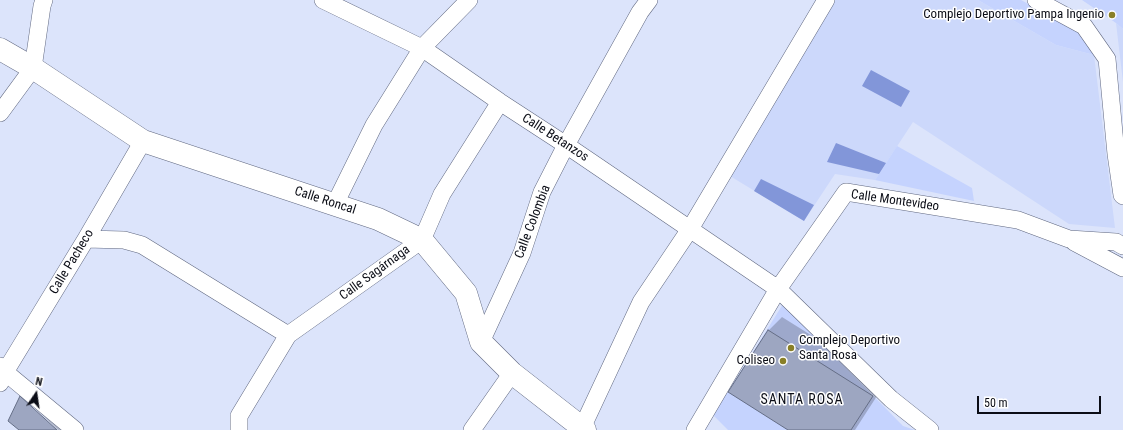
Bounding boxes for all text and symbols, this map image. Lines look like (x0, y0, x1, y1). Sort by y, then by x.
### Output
place label: Complejo Deportivo Pampa Ingenio (923, 7, 1104, 23)
marker: Complejo Deportivo Pampa Ingenio (1107, 10, 1117, 20)
street label: Calle Betanzos (519, 111, 591, 165)
street label: Calle Colombia (512, 183, 554, 261)
street label: Calle Roncal (292, 184, 358, 218)
street label: Calle Montevideo (850, 187, 940, 215)
street label: Calle Pacheco (47, 227, 97, 297)
street label: Calle Sagárnaga (337, 242, 413, 304)
place label: Complejo Deportivo Santa Rosa (799, 333, 900, 364)
marker: Complejo Deportivo Santa Rosa (786, 343, 796, 353)
place label: Coliseo (737, 353, 775, 369)
marker: Coliseo (778, 356, 788, 366)
north arrow (16, 374, 56, 414)
text: N (34, 375, 44, 389)
scale bar (979, 388, 1103, 414)
district label: SANTA ROSA (760, 392, 844, 408)
text: 50 m (984, 396, 1008, 410)

